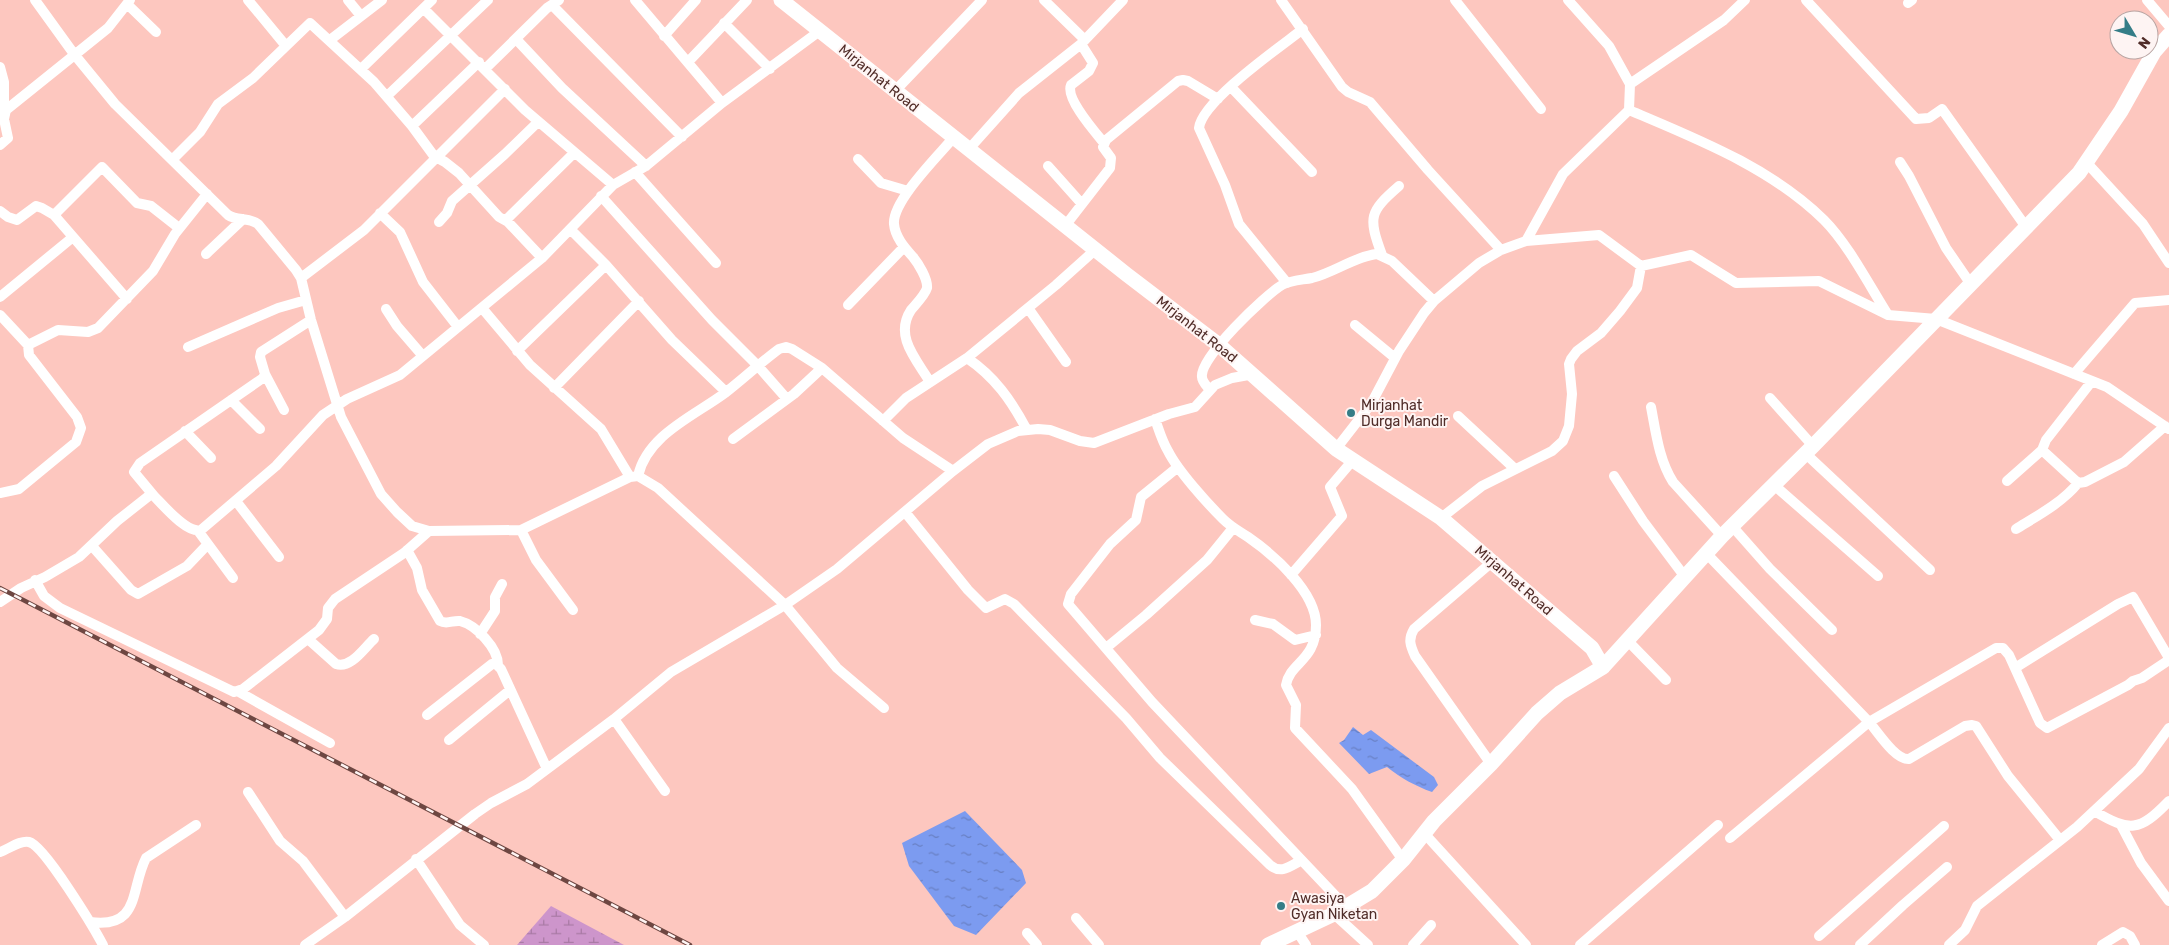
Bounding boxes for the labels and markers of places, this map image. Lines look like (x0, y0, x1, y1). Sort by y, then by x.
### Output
place label: Mirjanhat Durga Mandir (1361, 397, 1449, 430)
marker: Mirjanhat Durga Mandir (1345, 407, 1357, 419)
place label: Awasiya Gyan Niketan (1291, 890, 1377, 923)
marker: Awasiya Gyan Niketan (1275, 900, 1287, 912)

